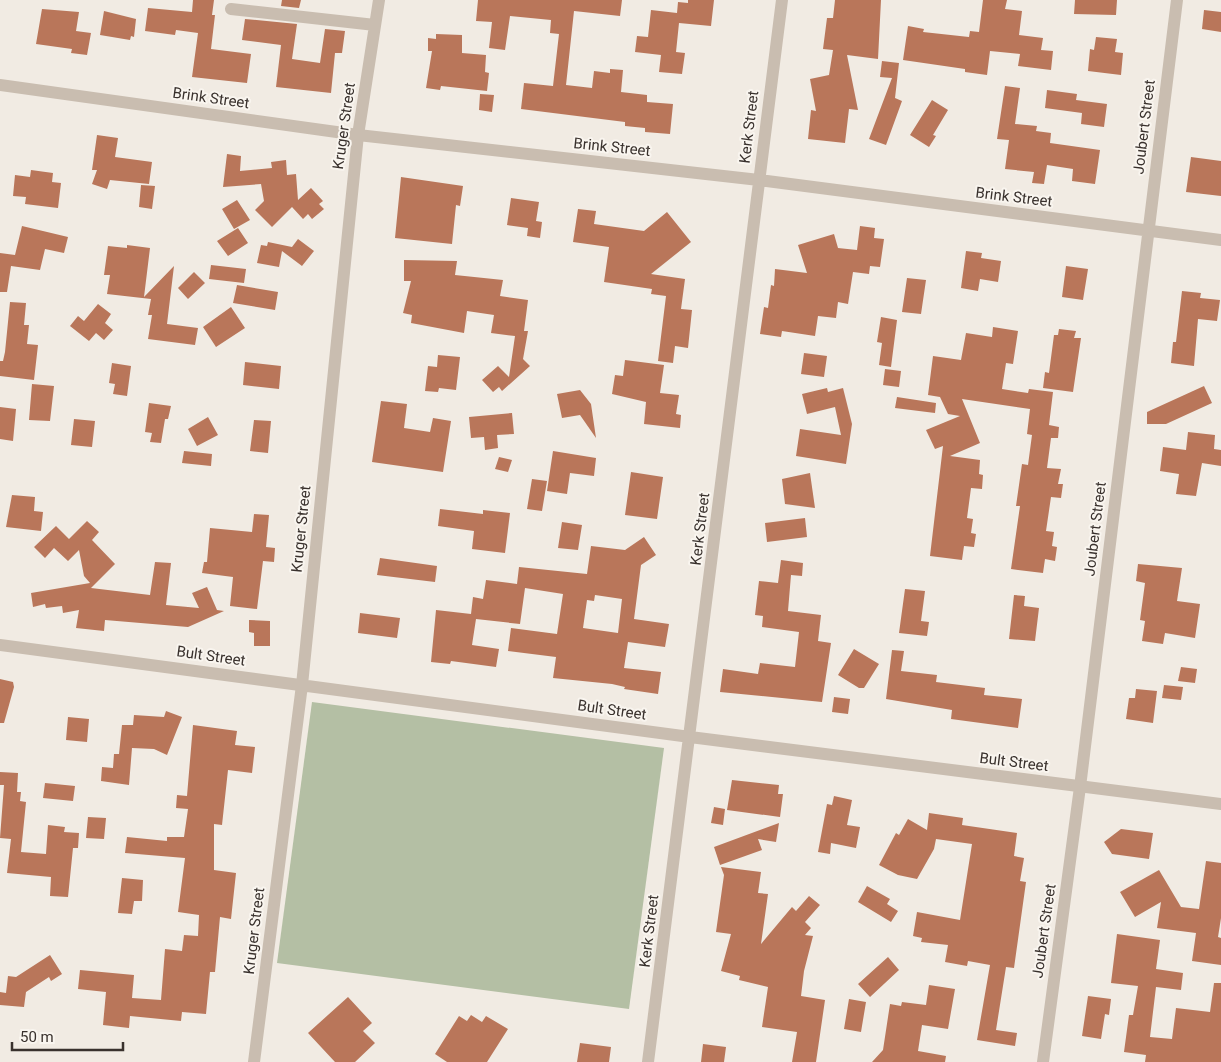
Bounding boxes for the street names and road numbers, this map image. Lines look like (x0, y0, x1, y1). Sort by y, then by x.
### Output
street label: Joubert Street (1129, 79, 1159, 175)
street label: Kruger Street (329, 81, 359, 171)
street label: Brink Street (171, 84, 251, 112)
street label: Kerk Street (736, 90, 762, 164)
street label: Brink Street (573, 134, 651, 160)
street label: Brink Street (975, 183, 1054, 211)
street label: Joubert Street (1080, 481, 1110, 577)
street label: Kruger Street (287, 484, 315, 573)
street label: Kerk Street (687, 492, 713, 566)
street label: Bult Street (175, 642, 247, 670)
street label: Bult Street (576, 696, 648, 724)
street label: Bult Street (978, 749, 1050, 775)
street label: Joubert Street (1028, 883, 1060, 979)
street label: Kruger Street (240, 886, 268, 976)
street label: Kerk Street (636, 894, 662, 968)

